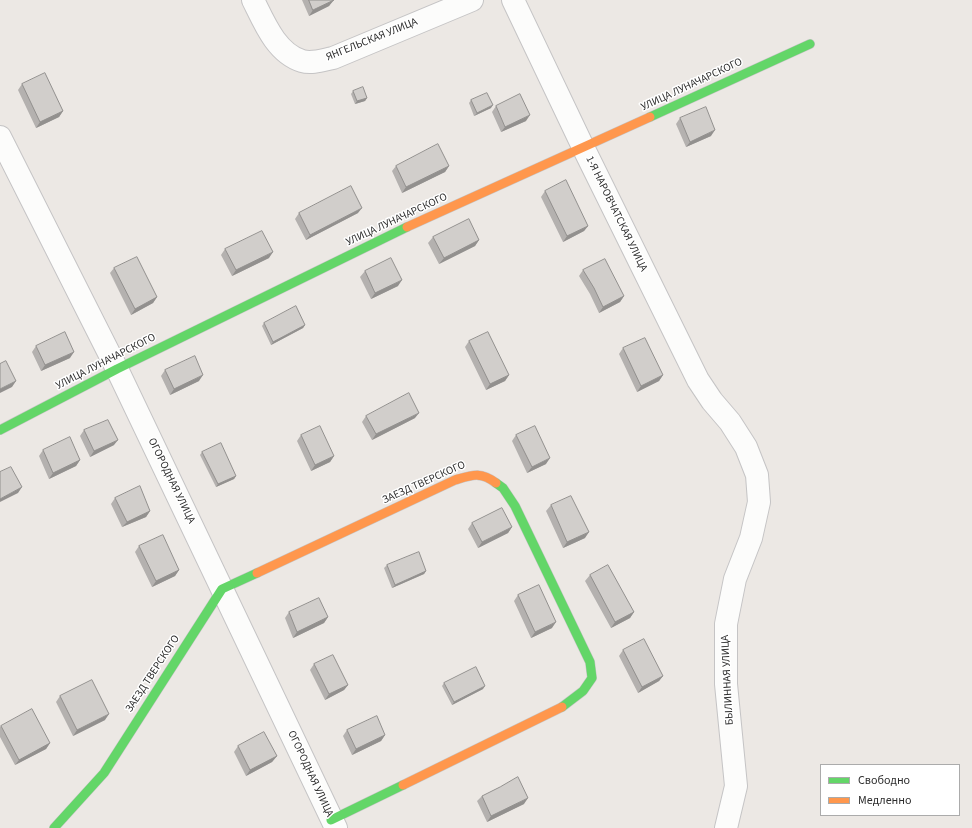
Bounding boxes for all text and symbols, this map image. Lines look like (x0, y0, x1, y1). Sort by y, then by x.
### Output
street label: ЯНГЕЛЬСКАЯ УЛИЦА (324, 16, 420, 64)
street label: УЛИЦА ЛУНАЧАРСКОГО (639, 56, 745, 114)
street label: 1-Я НАРОВЧАТСКАЯ УЛИЦА (582, 154, 650, 274)
street label: УЛИЦА ЛУНАЧАРСКОГО (344, 191, 450, 249)
street label: УЛИЦА ЛУНАЧАРСКОГО (54, 331, 158, 393)
street label: ОГОРОДНАЯ УЛИЦА (145, 436, 197, 526)
street label: ЗАЕЗД ТВЕРСКОГО (380, 459, 468, 507)
street label: ЗАЕЗД ТВЕРСКОГО (123, 633, 183, 715)
street label: БЫЛИННАЯ УЛИЦА (719, 635, 737, 725)
street label: ОГОРОДНАЯ УЛИЦА (284, 729, 336, 819)
legend (820, 764, 960, 816)
text: Свободно (858, 772, 910, 789)
text: Медленно (858, 792, 912, 809)

